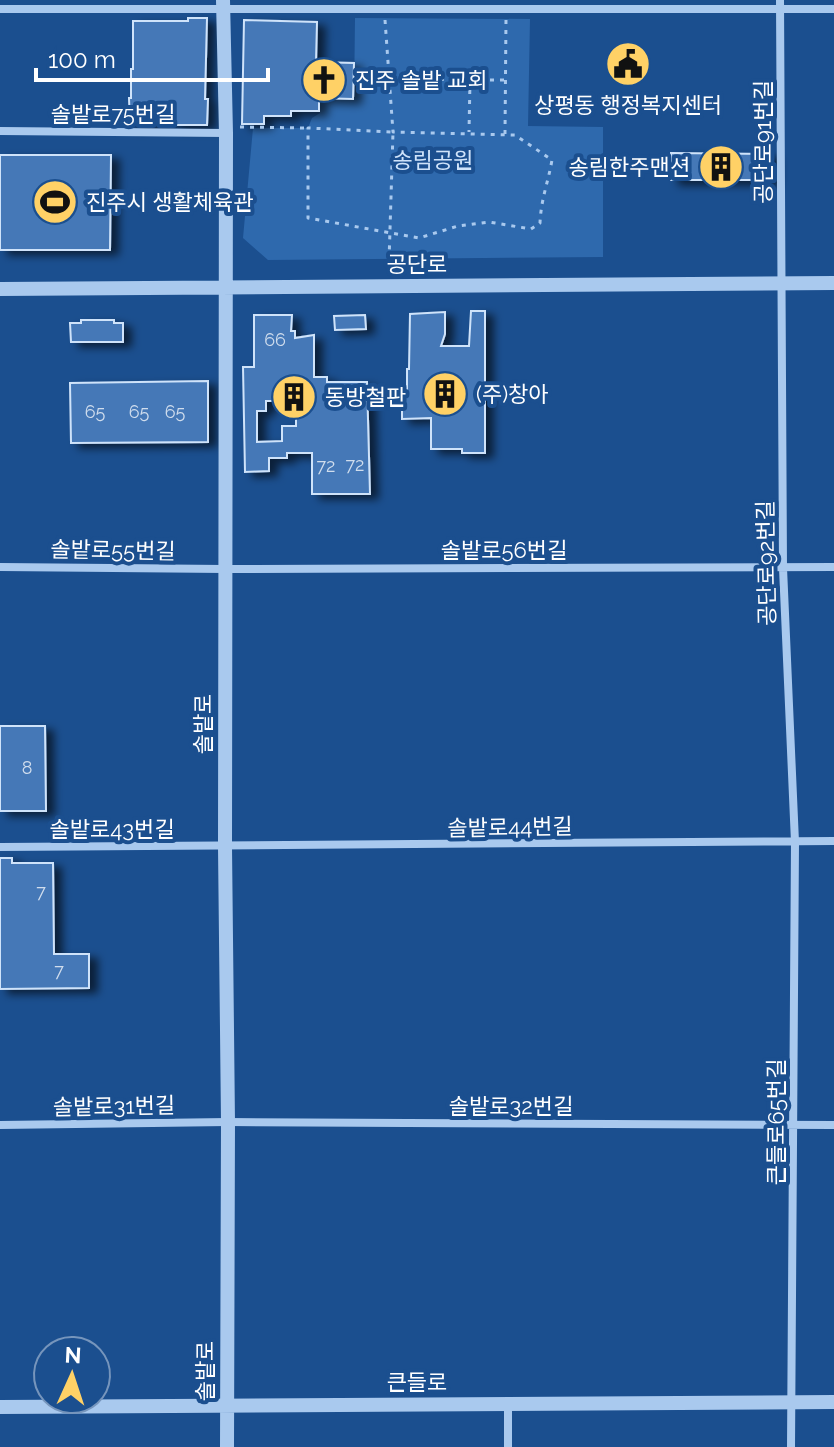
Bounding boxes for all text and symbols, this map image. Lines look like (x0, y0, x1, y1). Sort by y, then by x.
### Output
scale bar (36, 32, 268, 82)
public building icon: 상평동 행정복지센터 (604, 40, 652, 88)
text: 100 m (48, 45, 116, 74)
church icon: 진주 솔밭 교회 (300, 56, 348, 104)
place label: 진주 솔밭 교회 (355, 67, 488, 93)
street label: 공단로91번길 (750, 80, 776, 204)
place label: 상평동 행정복지센터 (534, 92, 722, 118)
street label: 솔밭로75번길 (51, 101, 175, 127)
building icon: 송림한주맨션 (697, 143, 745, 191)
park label: 송림공원 (393, 147, 473, 173)
place label: 송림한주맨션 (569, 154, 690, 180)
sports icon: 진주시 생활체육관 (31, 178, 79, 226)
place label: 진주시 생활체육관 (86, 189, 254, 215)
street label: 공단로 (387, 251, 447, 277)
house number: 66 (264, 329, 286, 350)
building icon: (주)창아 (421, 370, 469, 418)
building icon: 동방철판 (270, 373, 318, 421)
place label: (주)창아 (476, 381, 549, 407)
place label: 동방철판 (325, 384, 406, 410)
house number: 65 (85, 401, 106, 422)
house number: 65 (129, 401, 150, 422)
house number: 65 (165, 401, 186, 422)
house number: 72 (345, 454, 365, 475)
house number: 72 (316, 455, 336, 476)
street label: 공단로92번길 (752, 500, 780, 626)
street label: 솔밭로55번길 (50, 536, 176, 564)
street label: 솔밭로56번길 (441, 537, 567, 563)
street label: 솔밭로 (190, 694, 216, 754)
house number: 8 (22, 757, 32, 778)
street label: 솔밭로44번길 (447, 813, 573, 841)
street label: 솔밭로43번길 (50, 816, 174, 842)
house number: 7 (36, 881, 46, 902)
house number: 7 (54, 960, 64, 981)
street label: 큰들로65번길 (763, 1059, 789, 1185)
street label: 솔밭로31번길 (53, 1092, 175, 1120)
street label: 솔밭로32번길 (449, 1093, 573, 1119)
north arrow (32, 1335, 112, 1415)
street label: 솔밭로 (192, 1341, 218, 1401)
text: N (64, 1342, 82, 1368)
street label: 큰들로 (387, 1369, 447, 1395)

